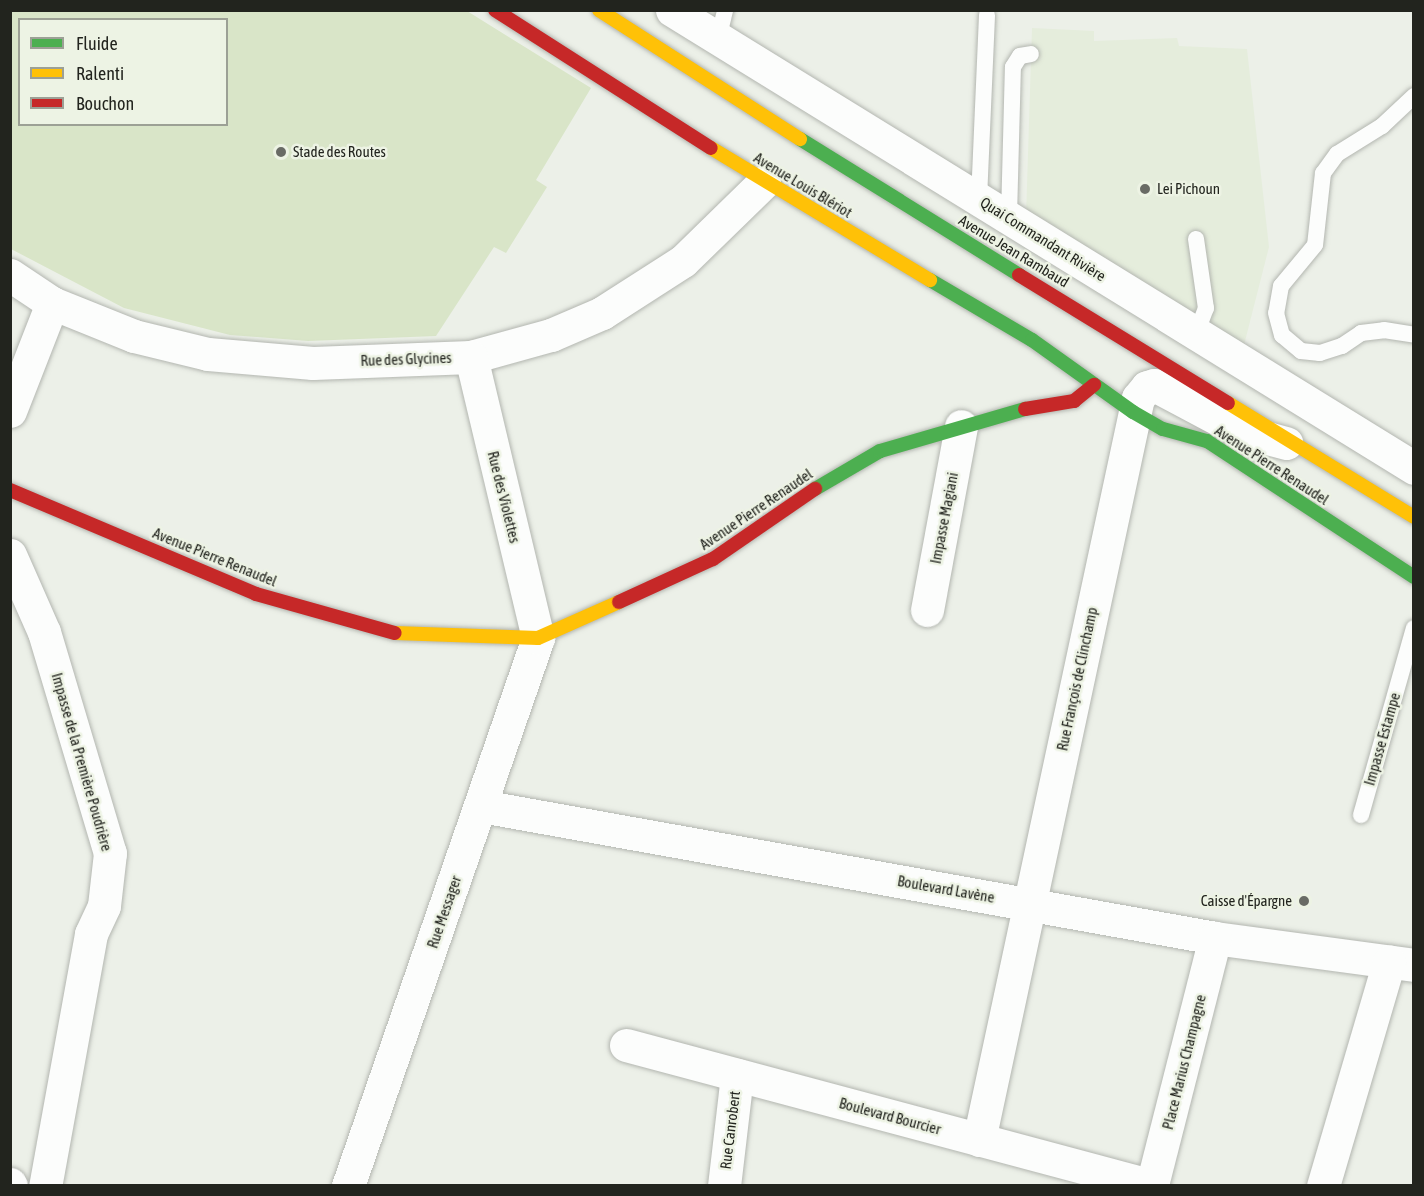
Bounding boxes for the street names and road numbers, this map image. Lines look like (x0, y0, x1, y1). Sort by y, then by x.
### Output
street label: Avenue Louis Blériot (751, 149, 855, 221)
street label: Quai Commandant Rivière (977, 193, 1109, 285)
street label: Avenue Jean Rambaud (956, 211, 1072, 291)
street label: Rue des Glycines (360, 348, 452, 370)
street label: Avenue Pierre Renaudel (1212, 421, 1332, 509)
street label: Rue des Violettes (484, 449, 524, 545)
street label: Avenue Pierre Renaudel (696, 465, 816, 553)
street label: Impasse Magiani (926, 471, 962, 565)
street label: Avenue Pierre Renaudel (150, 524, 280, 590)
street label: Rue François de Clinchamp (1053, 606, 1101, 752)
street label: Impasse de la Première Poudrière (48, 671, 116, 853)
street label: Impasse Estampe (1360, 690, 1404, 788)
street label: Boulevard Lavène (896, 872, 996, 906)
street label: Rue Messager (423, 873, 465, 951)
street label: Place Marius Champagne (1158, 993, 1210, 1131)
street label: Rue Canrobert (716, 1090, 744, 1170)
street label: Boulevard Bourcier (837, 1094, 943, 1138)

